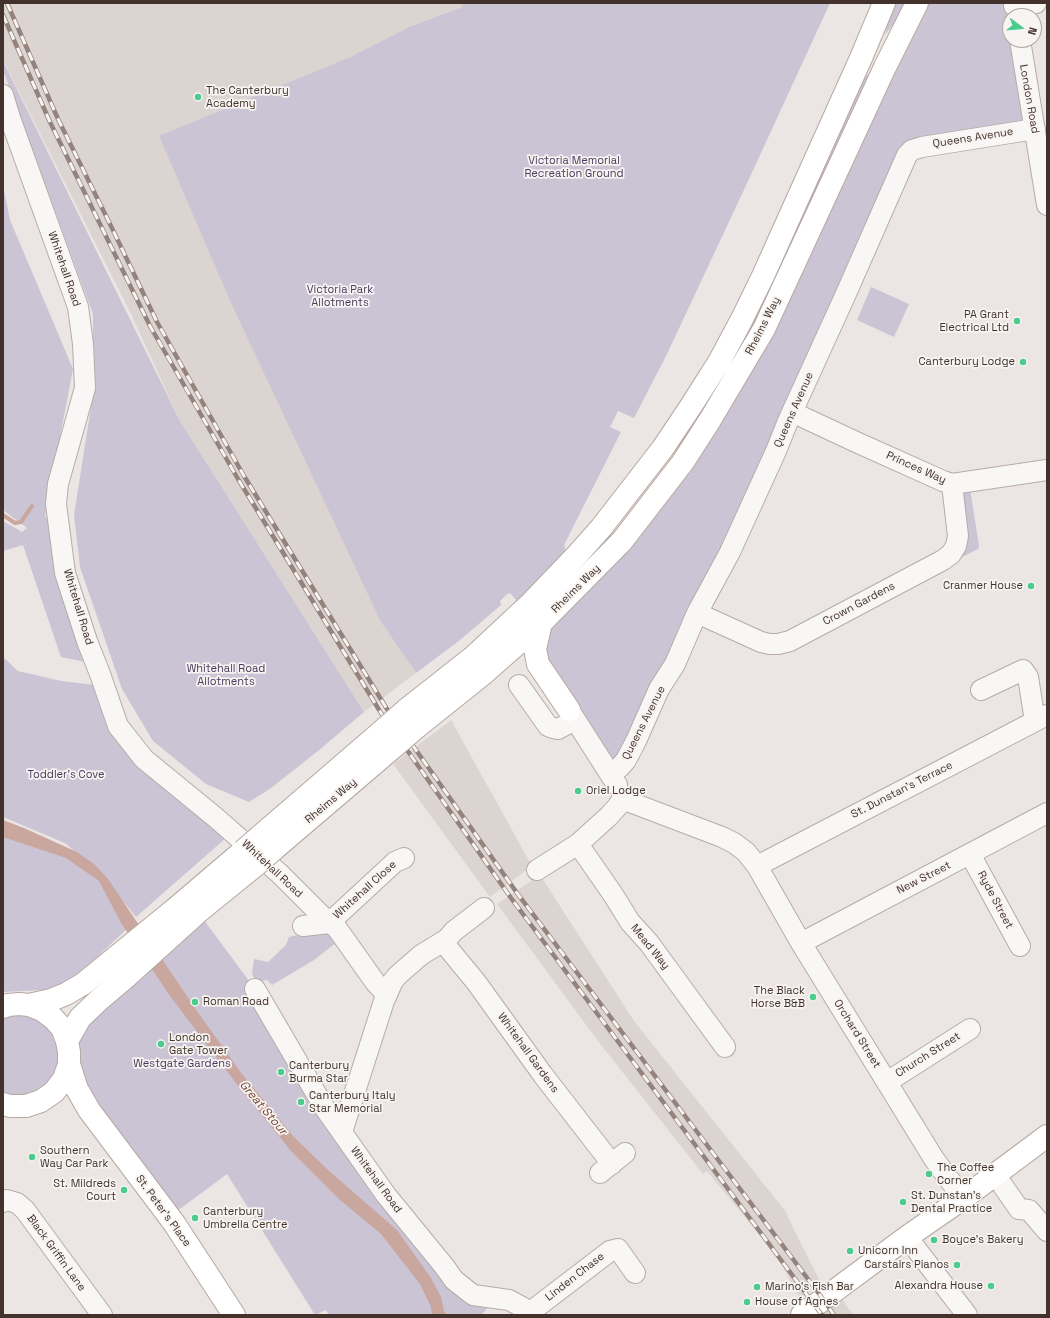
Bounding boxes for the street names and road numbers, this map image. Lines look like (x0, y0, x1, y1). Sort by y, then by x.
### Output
street label: London Road (1016, 63, 1042, 135)
street label: Queens Avenue (932, 125, 1014, 151)
street label: Whitehall Road (45, 230, 83, 308)
street label: Rheims Way (743, 295, 783, 357)
street label: Queens Avenue (771, 370, 817, 450)
street label: Princes Way (884, 449, 948, 487)
street label: Rheims Way (549, 562, 603, 616)
street label: Whitehall Road (60, 567, 96, 647)
street label: Crown Gardens (821, 579, 897, 629)
street label: Queens Avenue (620, 684, 668, 762)
street label: St. Dunstan's Terrace (849, 759, 955, 821)
street label: Rheims Way (302, 776, 360, 826)
street label: Whitehall Road (239, 837, 305, 901)
street label: Whitehall Close (331, 858, 399, 922)
street label: New Street (895, 859, 953, 897)
street label: Ryde Street (974, 869, 1016, 931)
street label: Mead Way (628, 922, 672, 972)
street label: Orchard Street (831, 997, 883, 1071)
street label: Whitehall Gardens (495, 1011, 561, 1095)
street label: Church Street (893, 1030, 963, 1080)
street label: Whitehall Road (348, 1144, 404, 1216)
street label: St. Peter's Place (133, 1173, 193, 1249)
street label: Black Griffin Lane (24, 1212, 88, 1294)
street label: Linden Chase (543, 1250, 607, 1304)

